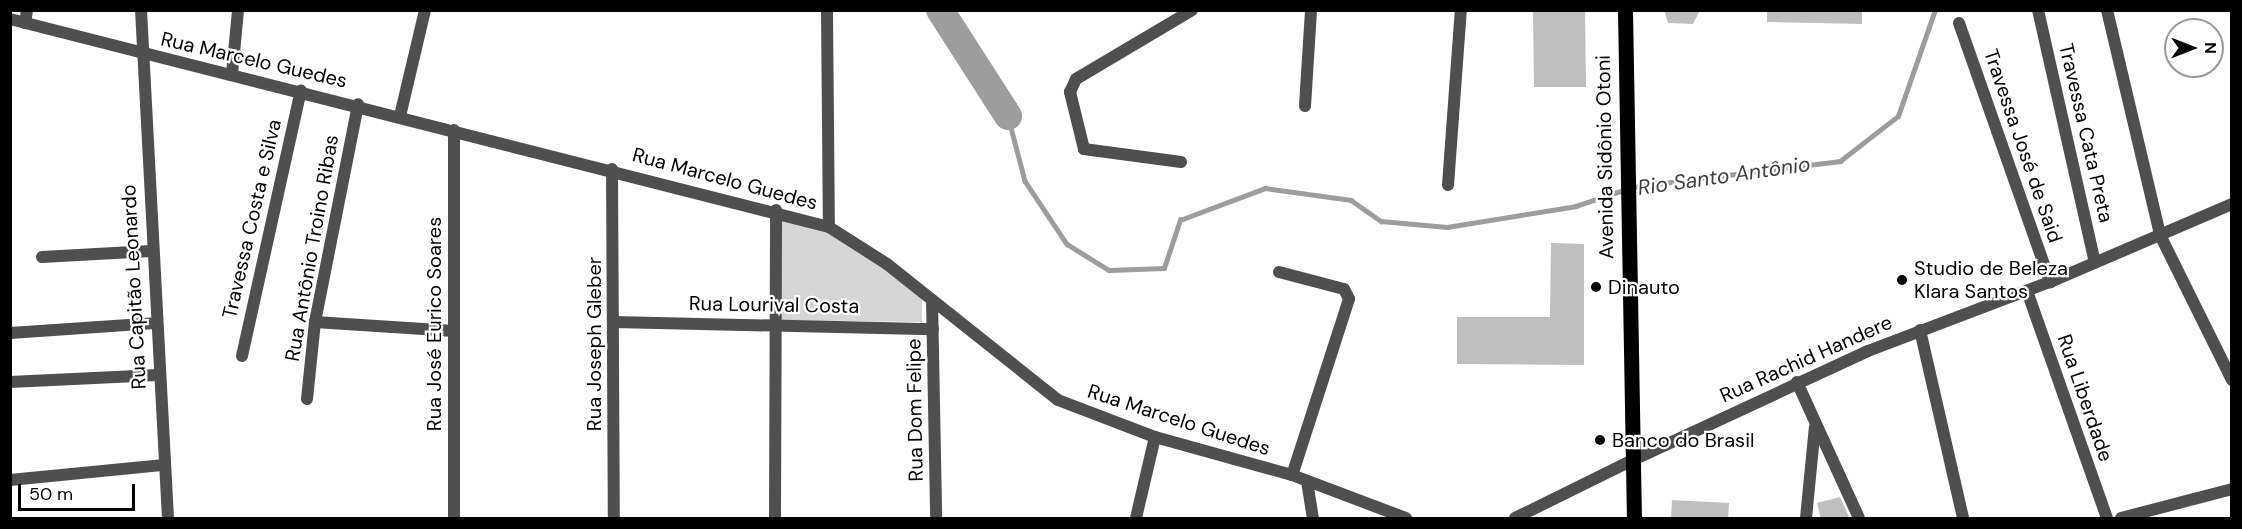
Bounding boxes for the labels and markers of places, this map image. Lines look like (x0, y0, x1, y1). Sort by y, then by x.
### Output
place label: Studio de Beleza Klara Santos (1914, 256, 2068, 303)
marker: Studio de Beleza Klara Santos (1895, 273, 1909, 287)
place label: Dinauto (1608, 275, 1680, 299)
marker: Dinauto (1589, 280, 1603, 294)
place label: Banco do Brasil (1612, 428, 1754, 452)
marker: Banco do Brasil (1593, 433, 1607, 447)

